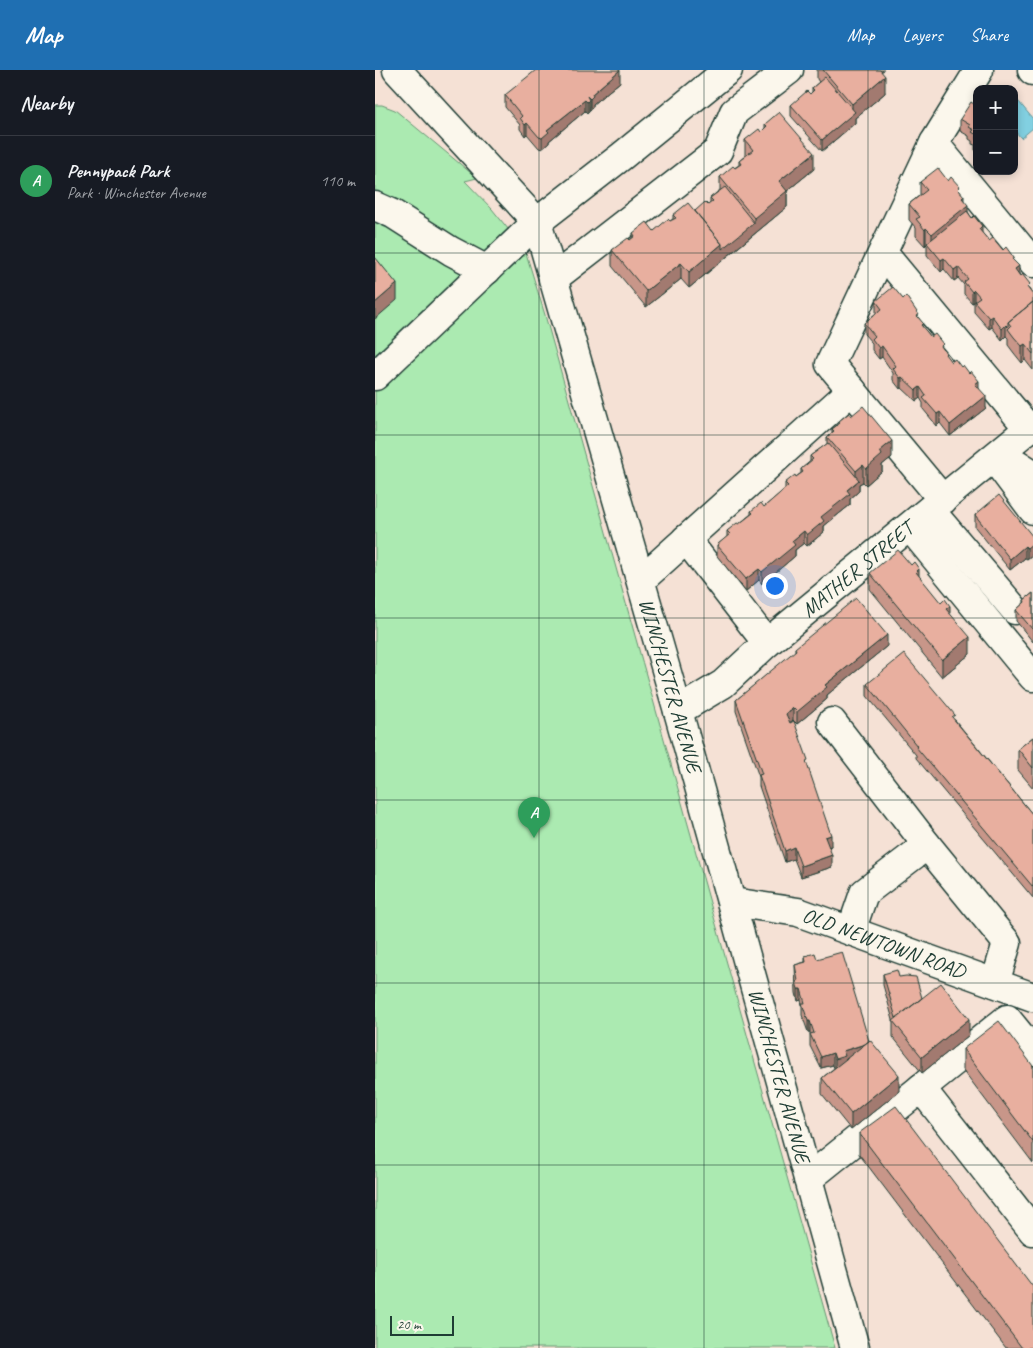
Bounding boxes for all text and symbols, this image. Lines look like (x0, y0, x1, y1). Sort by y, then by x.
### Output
text: Map (25, 20, 62, 50)
text: Map (847, 24, 875, 46)
text: Layers (903, 24, 942, 46)
text: Share (970, 24, 1008, 46)
map controls (973, 85, 1018, 175)
button: + (973, 85, 1018, 130)
text: Nearby (20, 90, 73, 116)
button: − (973, 130, 1018, 175)
text: Pennypack Park (67, 159, 169, 183)
text: A (32, 171, 40, 191)
text: 110 m (321, 171, 355, 191)
text: Park · Winchester Avenue (67, 183, 206, 203)
street label: MATHER STREET (796, 512, 922, 623)
your location (762, 573, 788, 599)
street label: WINCHESTER AVENUE (633, 596, 708, 778)
pin: A (518, 797, 550, 838)
street label: OLD NEWTOWN ROAD (799, 902, 970, 985)
street label: WINCHESTER AVENUE (743, 986, 817, 1168)
scale bar (390, 1313, 454, 1336)
text: 20 m (397, 1316, 421, 1333)

